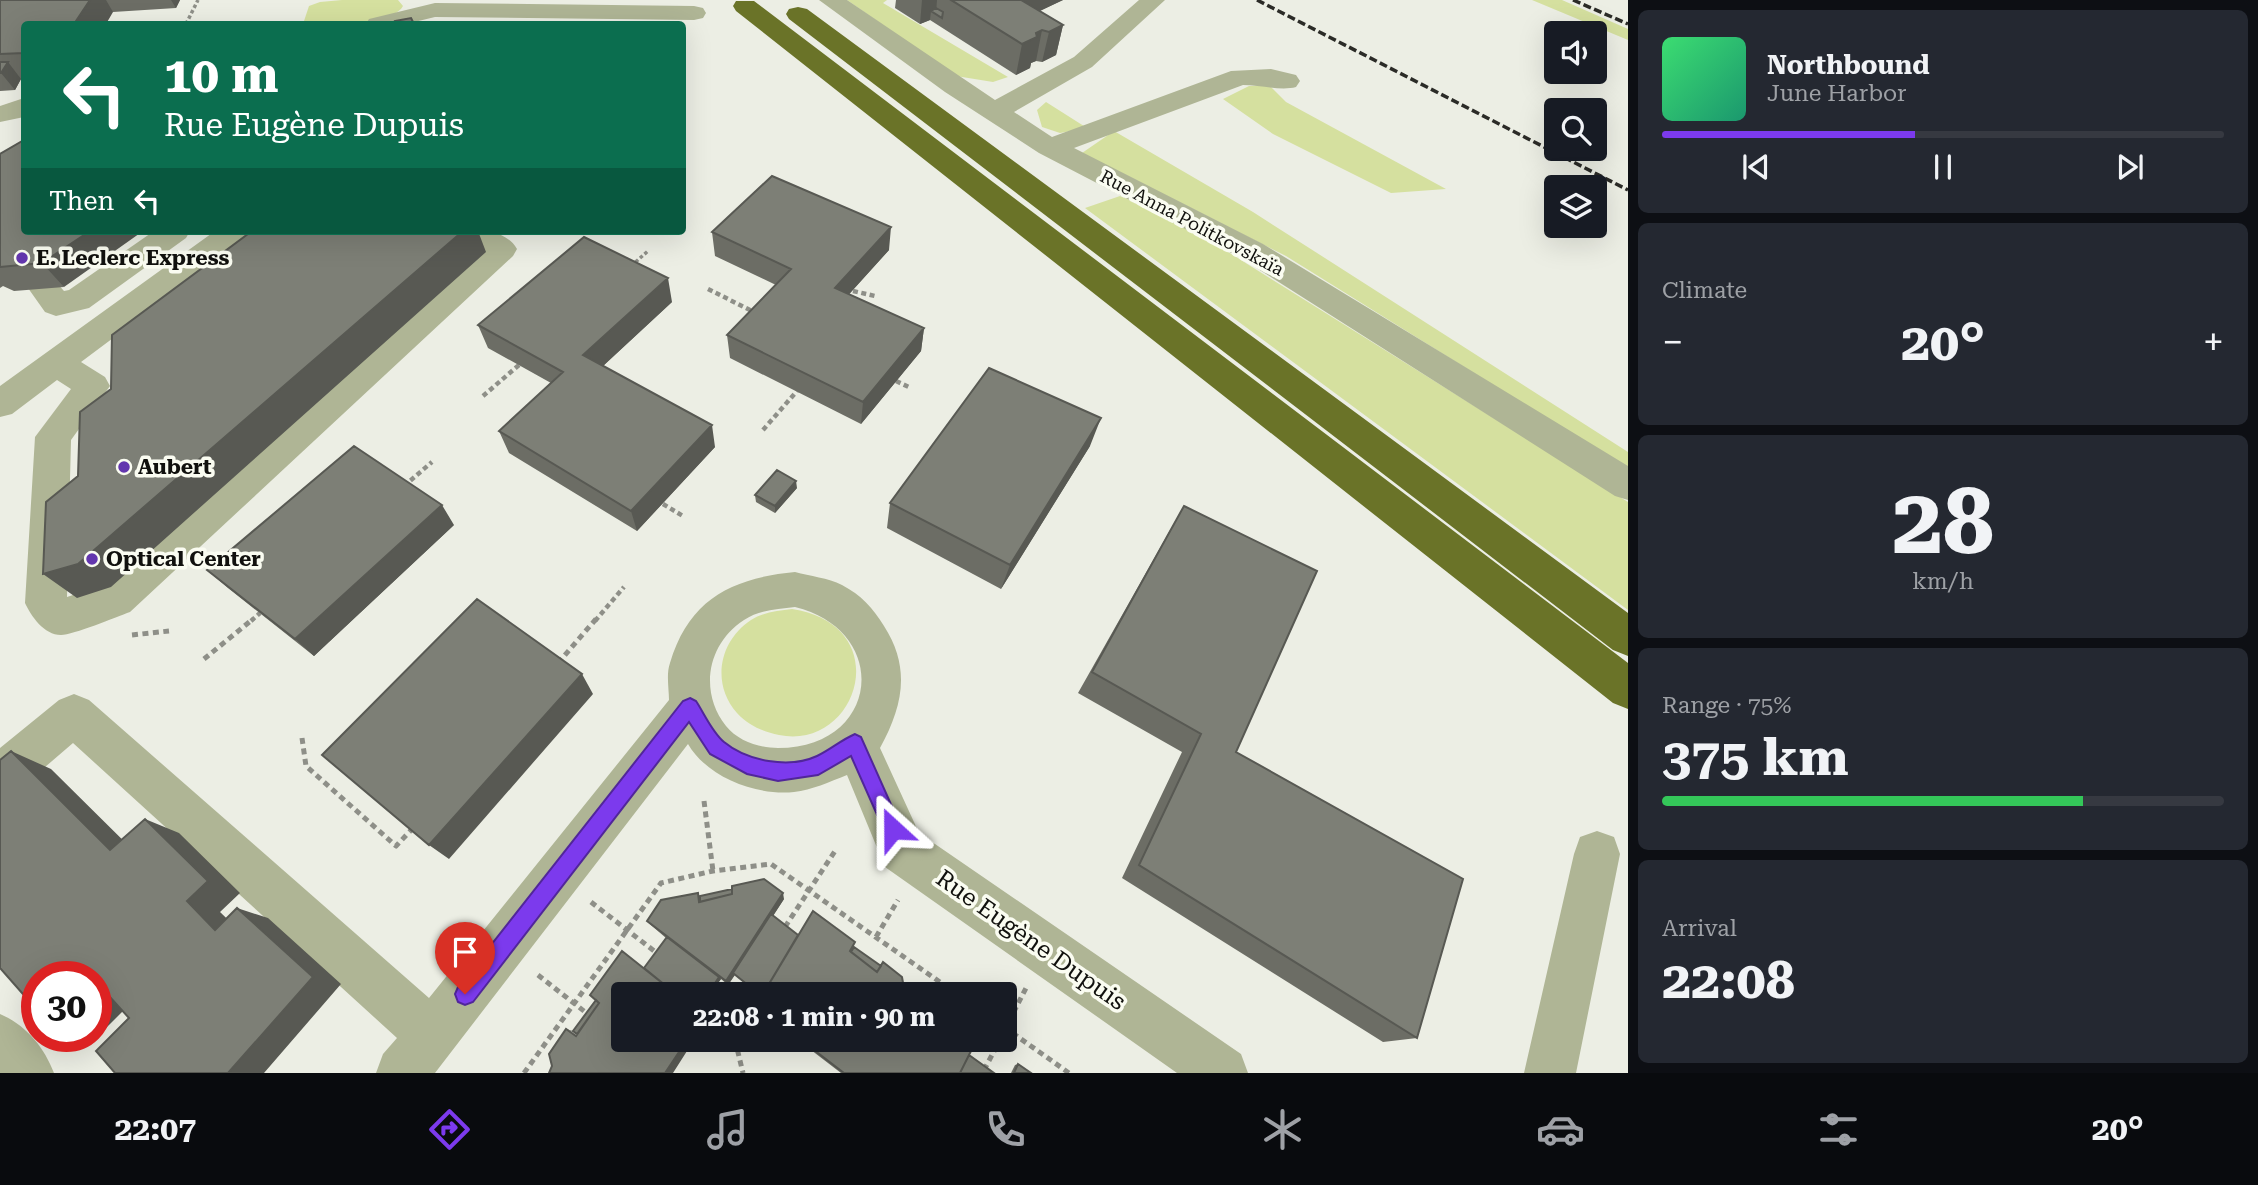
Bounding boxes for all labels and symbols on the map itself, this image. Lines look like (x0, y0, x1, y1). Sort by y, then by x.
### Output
street label: Rue Anna Politkovskaïa (1097, 165, 1288, 280)
place label: E. Leclerc Express (36, 246, 229, 270)
marker: E. Leclerc Express (14, 250, 30, 266)
place label: Aubert (138, 455, 212, 479)
marker: Aubert (116, 459, 132, 475)
place label: Optical Center (106, 547, 261, 571)
marker: Optical Center (84, 551, 100, 567)
position arrow (856, 792, 930, 866)
street label: Rue Eugène Dupuis (931, 864, 1131, 1016)
pin (435, 922, 495, 994)
speed limit sign: 30 (21, 961, 112, 1052)

